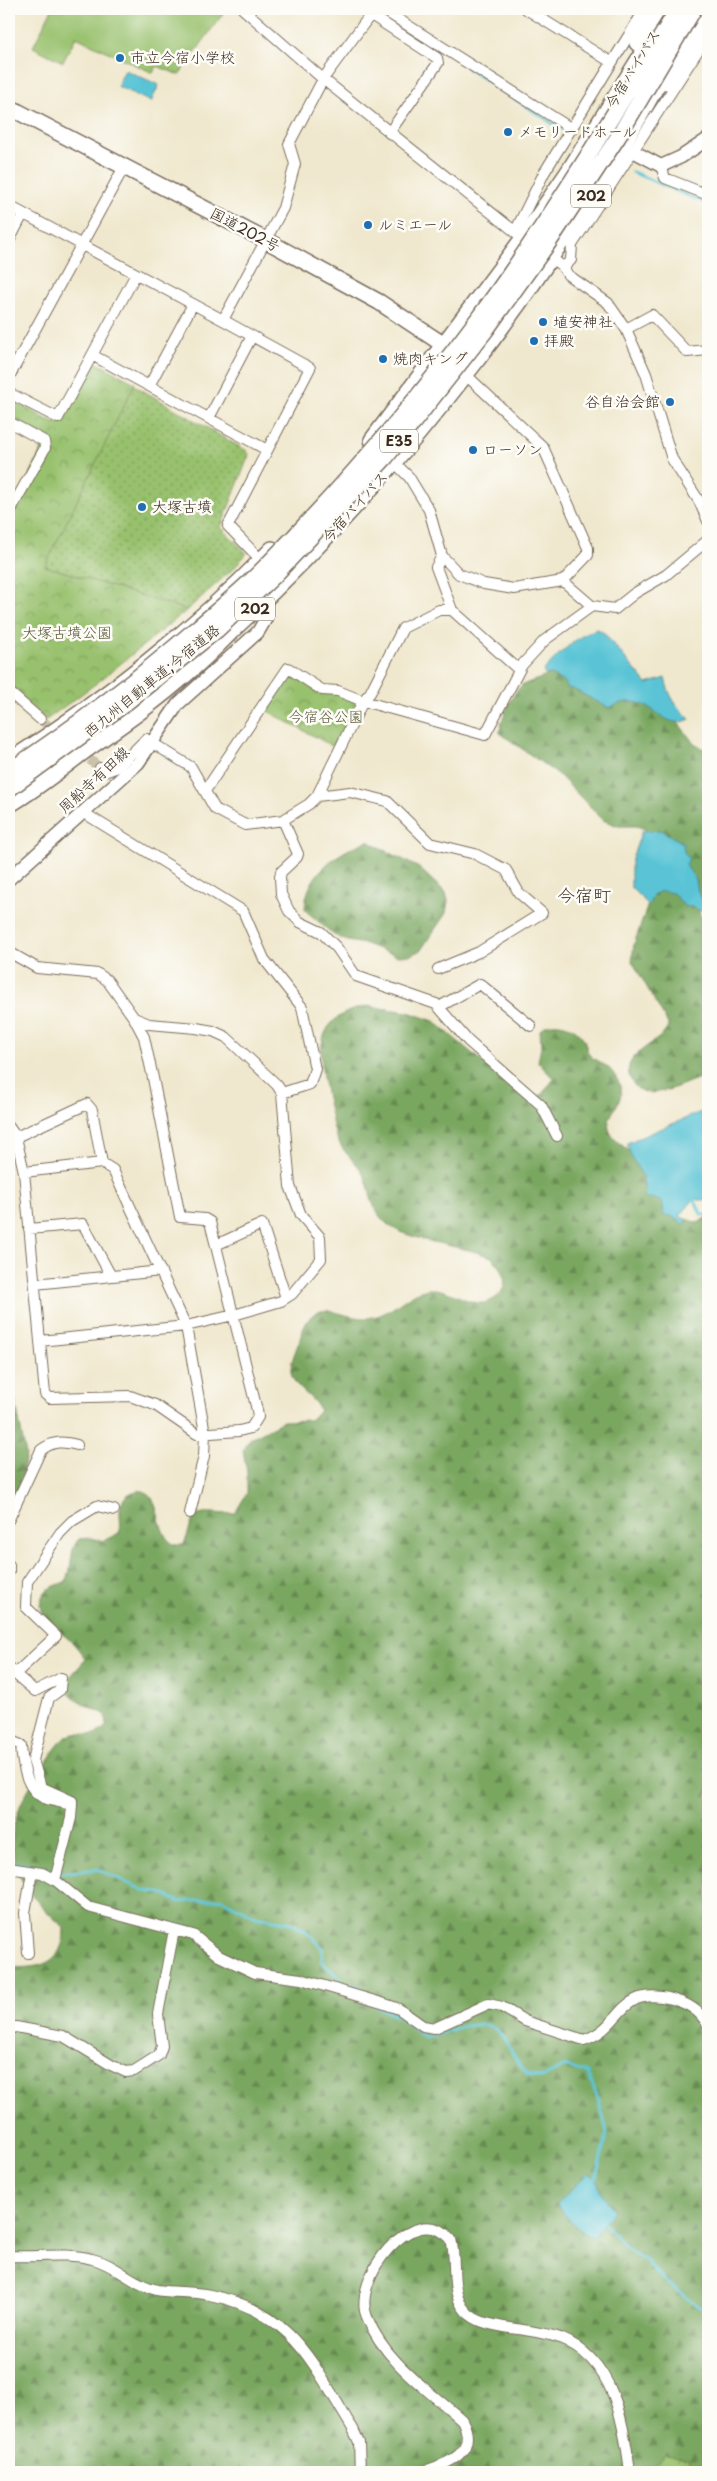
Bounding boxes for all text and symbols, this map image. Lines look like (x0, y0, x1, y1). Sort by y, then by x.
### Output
street label: 今宿バイパス (598, 24, 665, 112)
place label: 市立今宿小学校 (130, 45, 235, 68)
marker: 市立今宿小学校 (114, 52, 126, 64)
place label: メモリードホール (518, 119, 637, 142)
marker: メモリードホール (502, 126, 514, 138)
road number: 202 (571, 185, 611, 208)
street label: 国道202号 (206, 201, 285, 257)
place label: ルミエール (378, 212, 452, 235)
marker: ルミエール (362, 219, 374, 231)
place label: 埴安神社 (553, 309, 613, 332)
marker: 埴安神社 (537, 316, 549, 328)
place label: 拝殿 (544, 328, 574, 351)
marker: 拝殿 (528, 335, 540, 347)
place label: 焼肉キング (393, 346, 468, 369)
marker: 焼肉キング (377, 353, 389, 365)
place label: 谷自治会館 (585, 389, 660, 412)
marker: 谷自治会館 (664, 396, 676, 408)
road number: E35 (380, 430, 418, 452)
place label: ローソン (483, 437, 543, 460)
marker: ローソン (467, 444, 479, 456)
street label: 今宿バイパス (315, 465, 392, 547)
place label: 大塚古墳 (152, 494, 212, 517)
marker: 大塚古墳 (136, 501, 148, 513)
road number: 202 (235, 598, 275, 620)
street label: 西九州自動車道;今宿道路 (78, 618, 224, 742)
park label: 大塚古墳公園 (22, 620, 112, 643)
park label: 今宿谷公園 (288, 704, 364, 727)
street label: 周船寺有田線 (52, 740, 134, 818)
district label: 今宿町 (557, 881, 611, 908)

